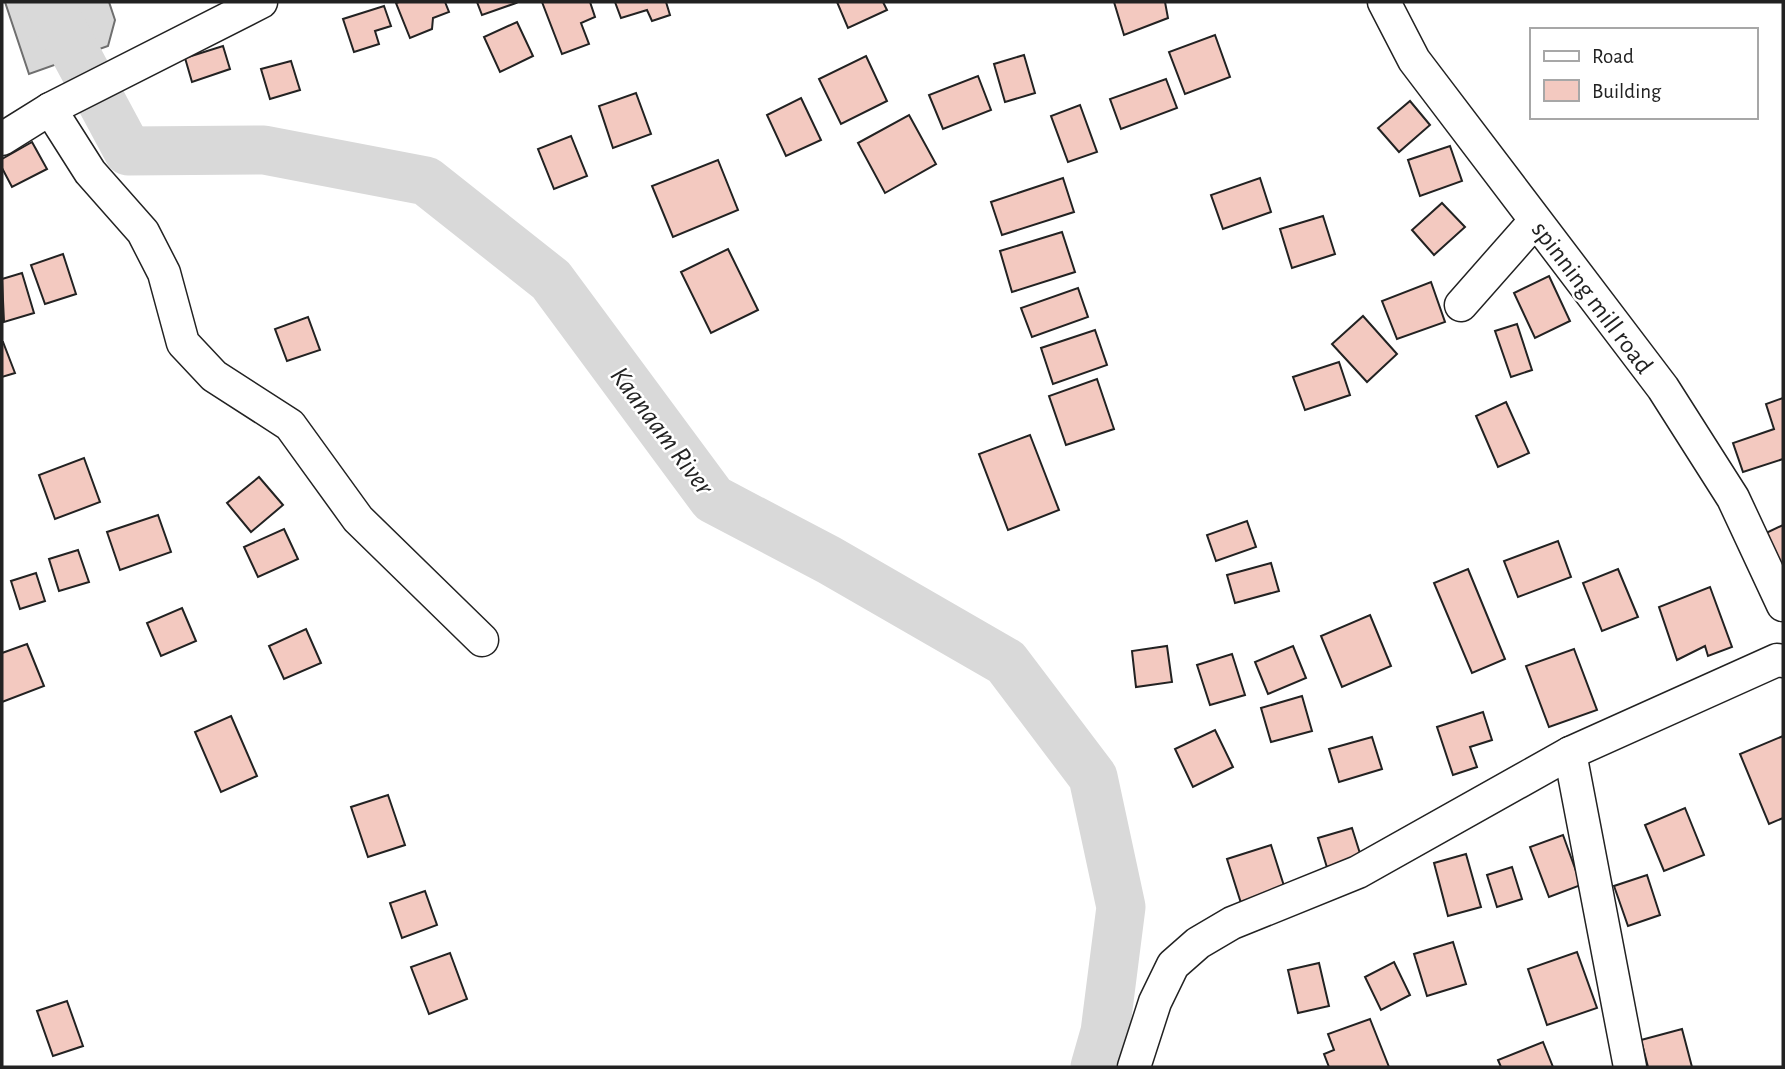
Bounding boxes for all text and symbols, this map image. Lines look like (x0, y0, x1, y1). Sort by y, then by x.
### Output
legend (1530, 28, 1757, 119)
text: Road (1592, 46, 1634, 67)
text: Building (1592, 81, 1662, 102)
street label: spinning mill road (1527, 217, 1658, 379)
water label: Kaanaam River (605, 362, 719, 501)

